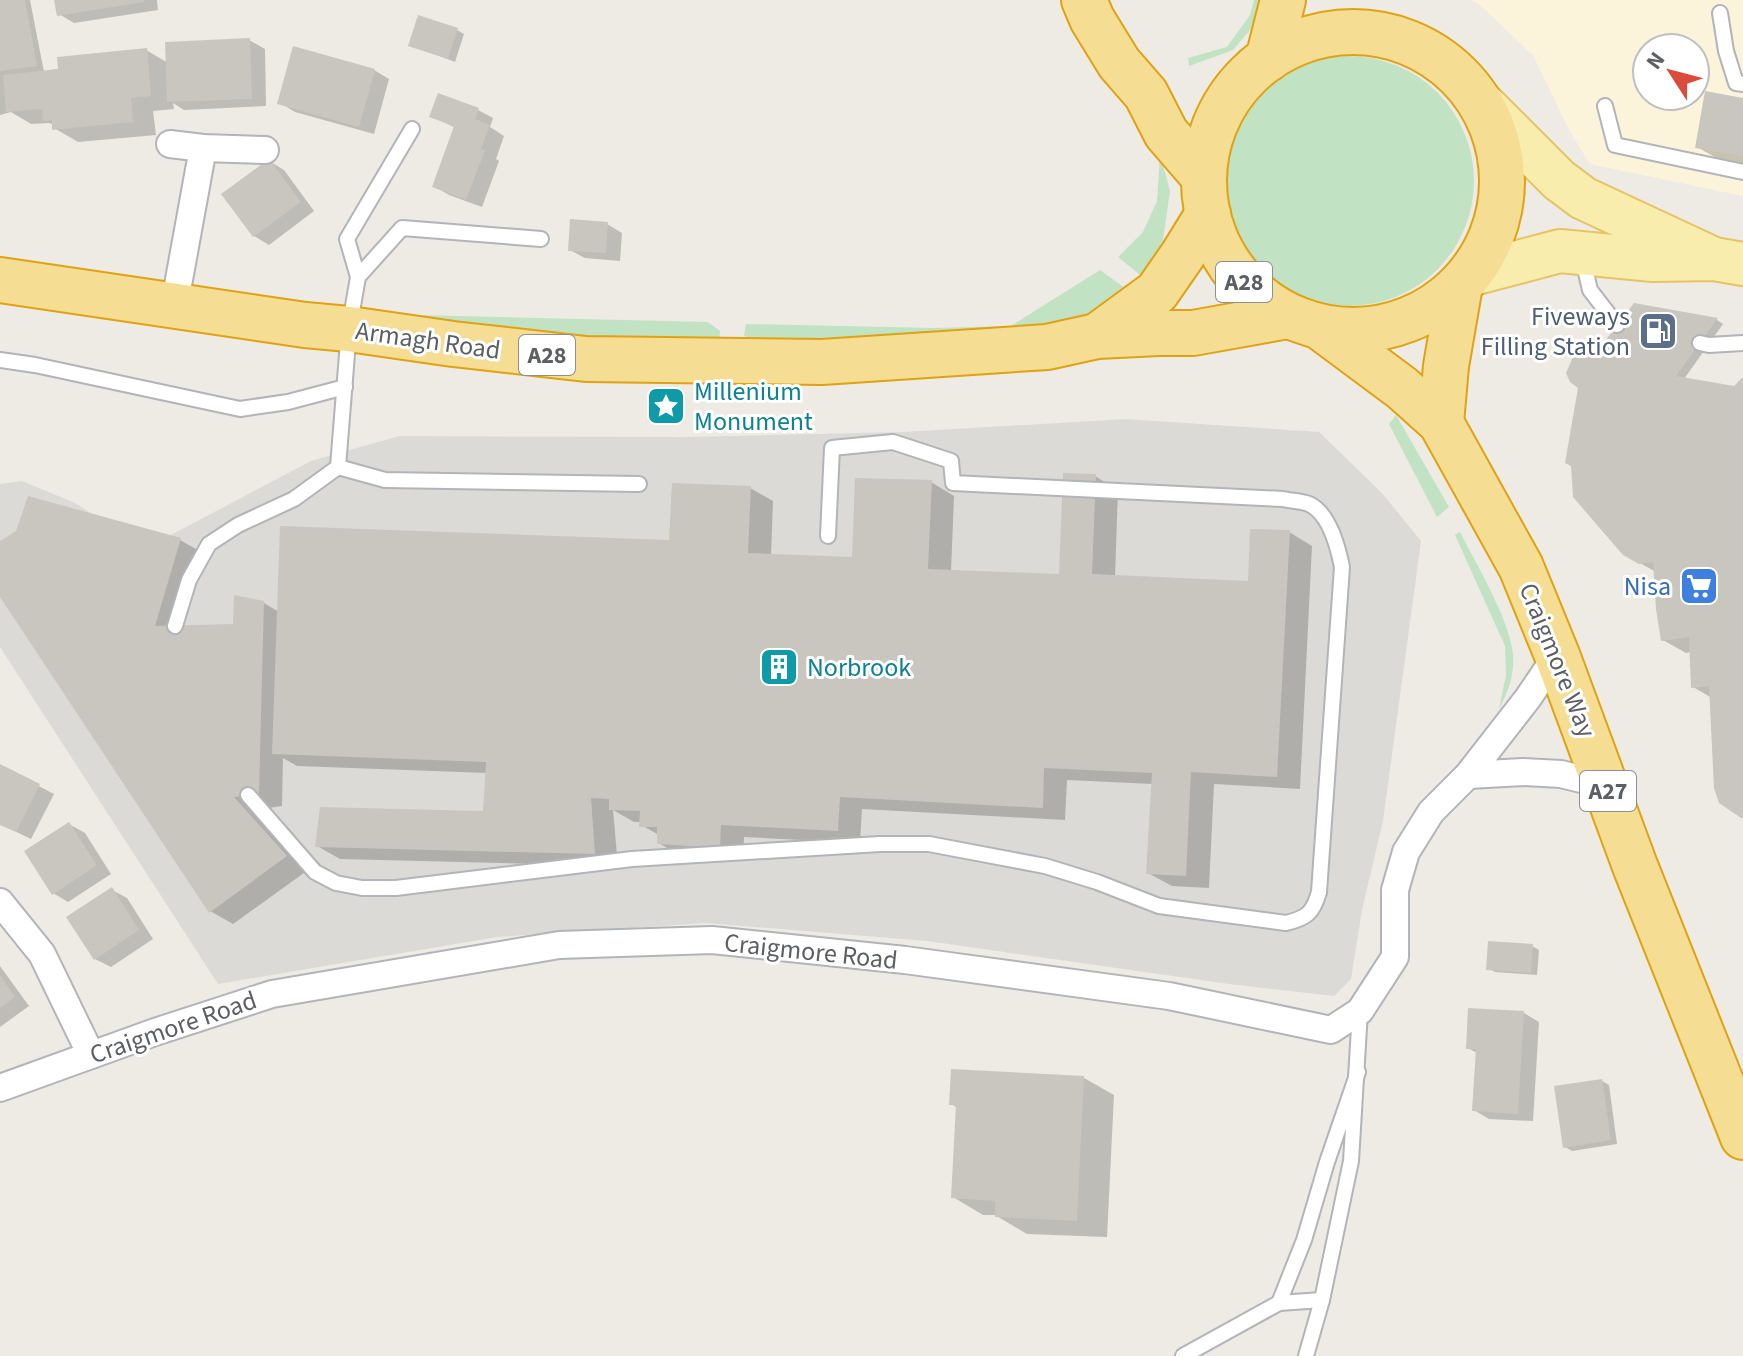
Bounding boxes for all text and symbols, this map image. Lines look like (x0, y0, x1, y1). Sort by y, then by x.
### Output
north arrow (1631, 32, 1711, 112)
text: N (1638, 46, 1673, 76)
road number: A28 (1216, 262, 1272, 302)
place label: Fiveways Filling Station (1481, 298, 1630, 365)
fuel station icon: Fiveways Filling Station (1637, 310, 1679, 352)
street label: Armagh Road (353, 312, 503, 369)
road number: A28 (519, 335, 575, 375)
place label: Millenium Monument (694, 373, 813, 440)
place icon: Millenium Monument (645, 385, 687, 427)
supermarket icon: Nisa (1678, 565, 1720, 607)
place label: Nisa (1624, 568, 1671, 605)
street label: Craigmore Way (1510, 577, 1605, 743)
building icon: Norbrook (758, 646, 800, 688)
place label: Norbrook (807, 649, 911, 686)
road number: A27 (1580, 771, 1636, 811)
street label: Craigmore Road (722, 924, 899, 979)
street label: Craigmore Road (85, 982, 262, 1073)

